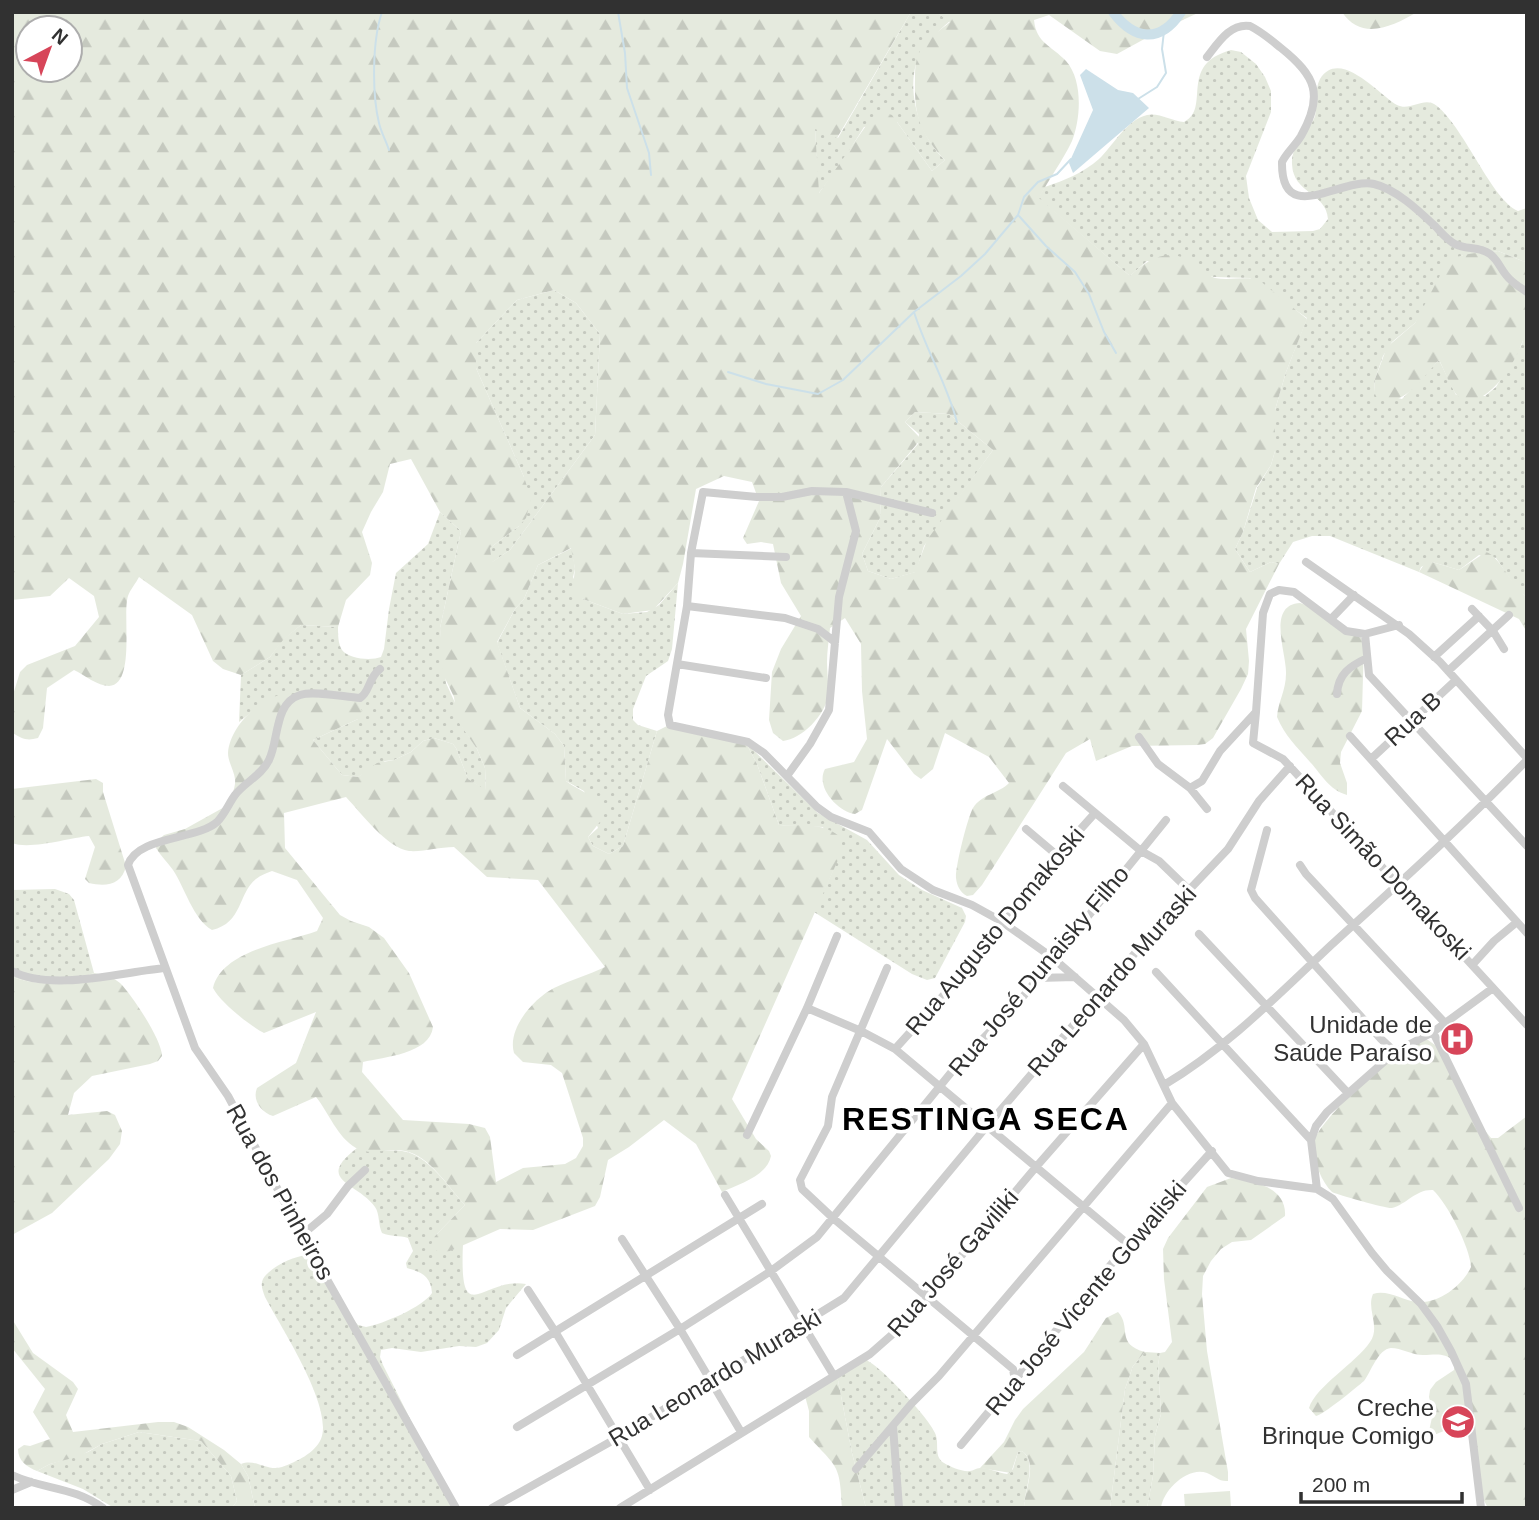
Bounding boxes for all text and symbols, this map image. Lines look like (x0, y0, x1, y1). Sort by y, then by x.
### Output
north arrow (14, 14, 84, 84)
text: N (48, 24, 72, 49)
street label: Rua B (1379, 686, 1446, 751)
street label: Rua Simão Domakoski (1290, 768, 1476, 965)
street label: Rua Augusto Domakoski (900, 821, 1089, 1040)
street label: Rua José Dunaisky Filho (943, 860, 1134, 1081)
street label: Rua Leonardo Muraski (1022, 880, 1201, 1081)
place label: Unidade de Saúde Paraíso (1273, 1011, 1432, 1066)
hospital icon: Unidade de Saúde Paraíso (1438, 1020, 1476, 1058)
street label: Rua dos Pinheiros (221, 1099, 340, 1284)
district label: RESTINGA SECA (842, 1101, 1130, 1137)
street label: Rua José Vicente Gowaliski (980, 1175, 1191, 1420)
street label: Rua José Gaviliki (882, 1184, 1024, 1341)
street label: Rua Leonardo Muraski (604, 1303, 826, 1452)
place label: Creche Brinque Comigo (1262, 1394, 1434, 1449)
school or university icon: Creche Brinque Comigo (1439, 1403, 1477, 1441)
scale bar (1301, 1460, 1462, 1504)
text: 200 m (1312, 1473, 1370, 1496)

